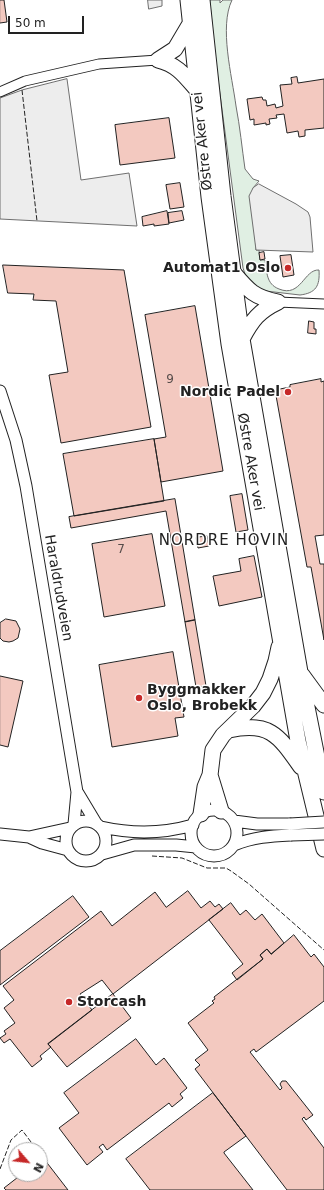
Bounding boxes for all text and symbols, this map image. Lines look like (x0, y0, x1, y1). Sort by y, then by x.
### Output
scale bar (10, 8, 86, 34)
text: 50 m (15, 16, 46, 30)
street label: Østre Aker vei (189, 91, 217, 191)
place label: Automat1 Oslo (163, 260, 280, 276)
marker: Automat1 Oslo (283, 263, 293, 273)
house number: 9 (166, 373, 174, 387)
place label: Nordic Padel (180, 384, 280, 400)
marker: Nordic Padel (283, 387, 293, 397)
street label: Østre Aker vei (233, 412, 267, 512)
district label: NORDRE HOVIN (159, 532, 289, 550)
street label: Haraldrudveien (40, 533, 76, 643)
house number: 7 (117, 543, 125, 557)
place label: Byggmakker Oslo, Brobekk (147, 682, 257, 714)
marker: Byggmakker Oslo, Brobekk (134, 693, 144, 703)
place label: Storcash (77, 994, 146, 1010)
marker: Storcash (64, 997, 74, 1007)
north arrow (8, 1142, 48, 1182)
text: N (30, 1160, 46, 1175)

